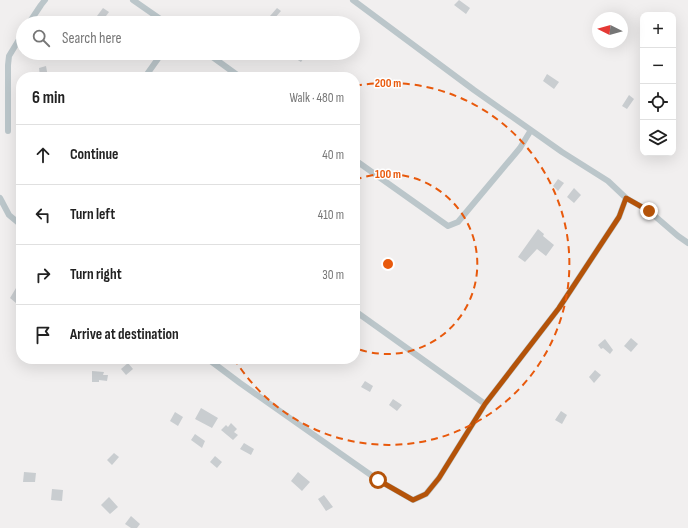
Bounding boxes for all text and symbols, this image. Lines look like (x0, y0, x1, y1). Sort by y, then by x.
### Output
north arrow (592, 12, 628, 48)
map controls (640, 12, 676, 156)
button: + (640, 12, 676, 48)
search box (16, 16, 360, 60)
icon: search (30, 27, 52, 49)
text: Search here (62, 29, 122, 48)
button: − (640, 48, 676, 84)
text: 200 m (375, 76, 401, 91)
button: locate (640, 84, 676, 120)
text: 6 min (32, 88, 65, 108)
text: Walk · 480 m (289, 90, 344, 106)
button: layers (640, 120, 676, 156)
icon: ahead (32, 144, 54, 166)
text: Continue (70, 145, 119, 164)
text: 40 m (322, 147, 344, 163)
text: 100 m (375, 167, 401, 182)
route end (640, 202, 658, 220)
icon: left (32, 204, 54, 226)
text: Turn left (70, 205, 115, 224)
text: 410 m (318, 207, 344, 223)
centre of rings (381, 257, 395, 271)
icon: right (32, 264, 54, 286)
text: Turn right (70, 265, 122, 284)
text: 30 m (322, 267, 344, 283)
icon: arrive (32, 324, 54, 346)
text: Arrive at destination (70, 325, 179, 344)
route start (369, 471, 387, 489)

